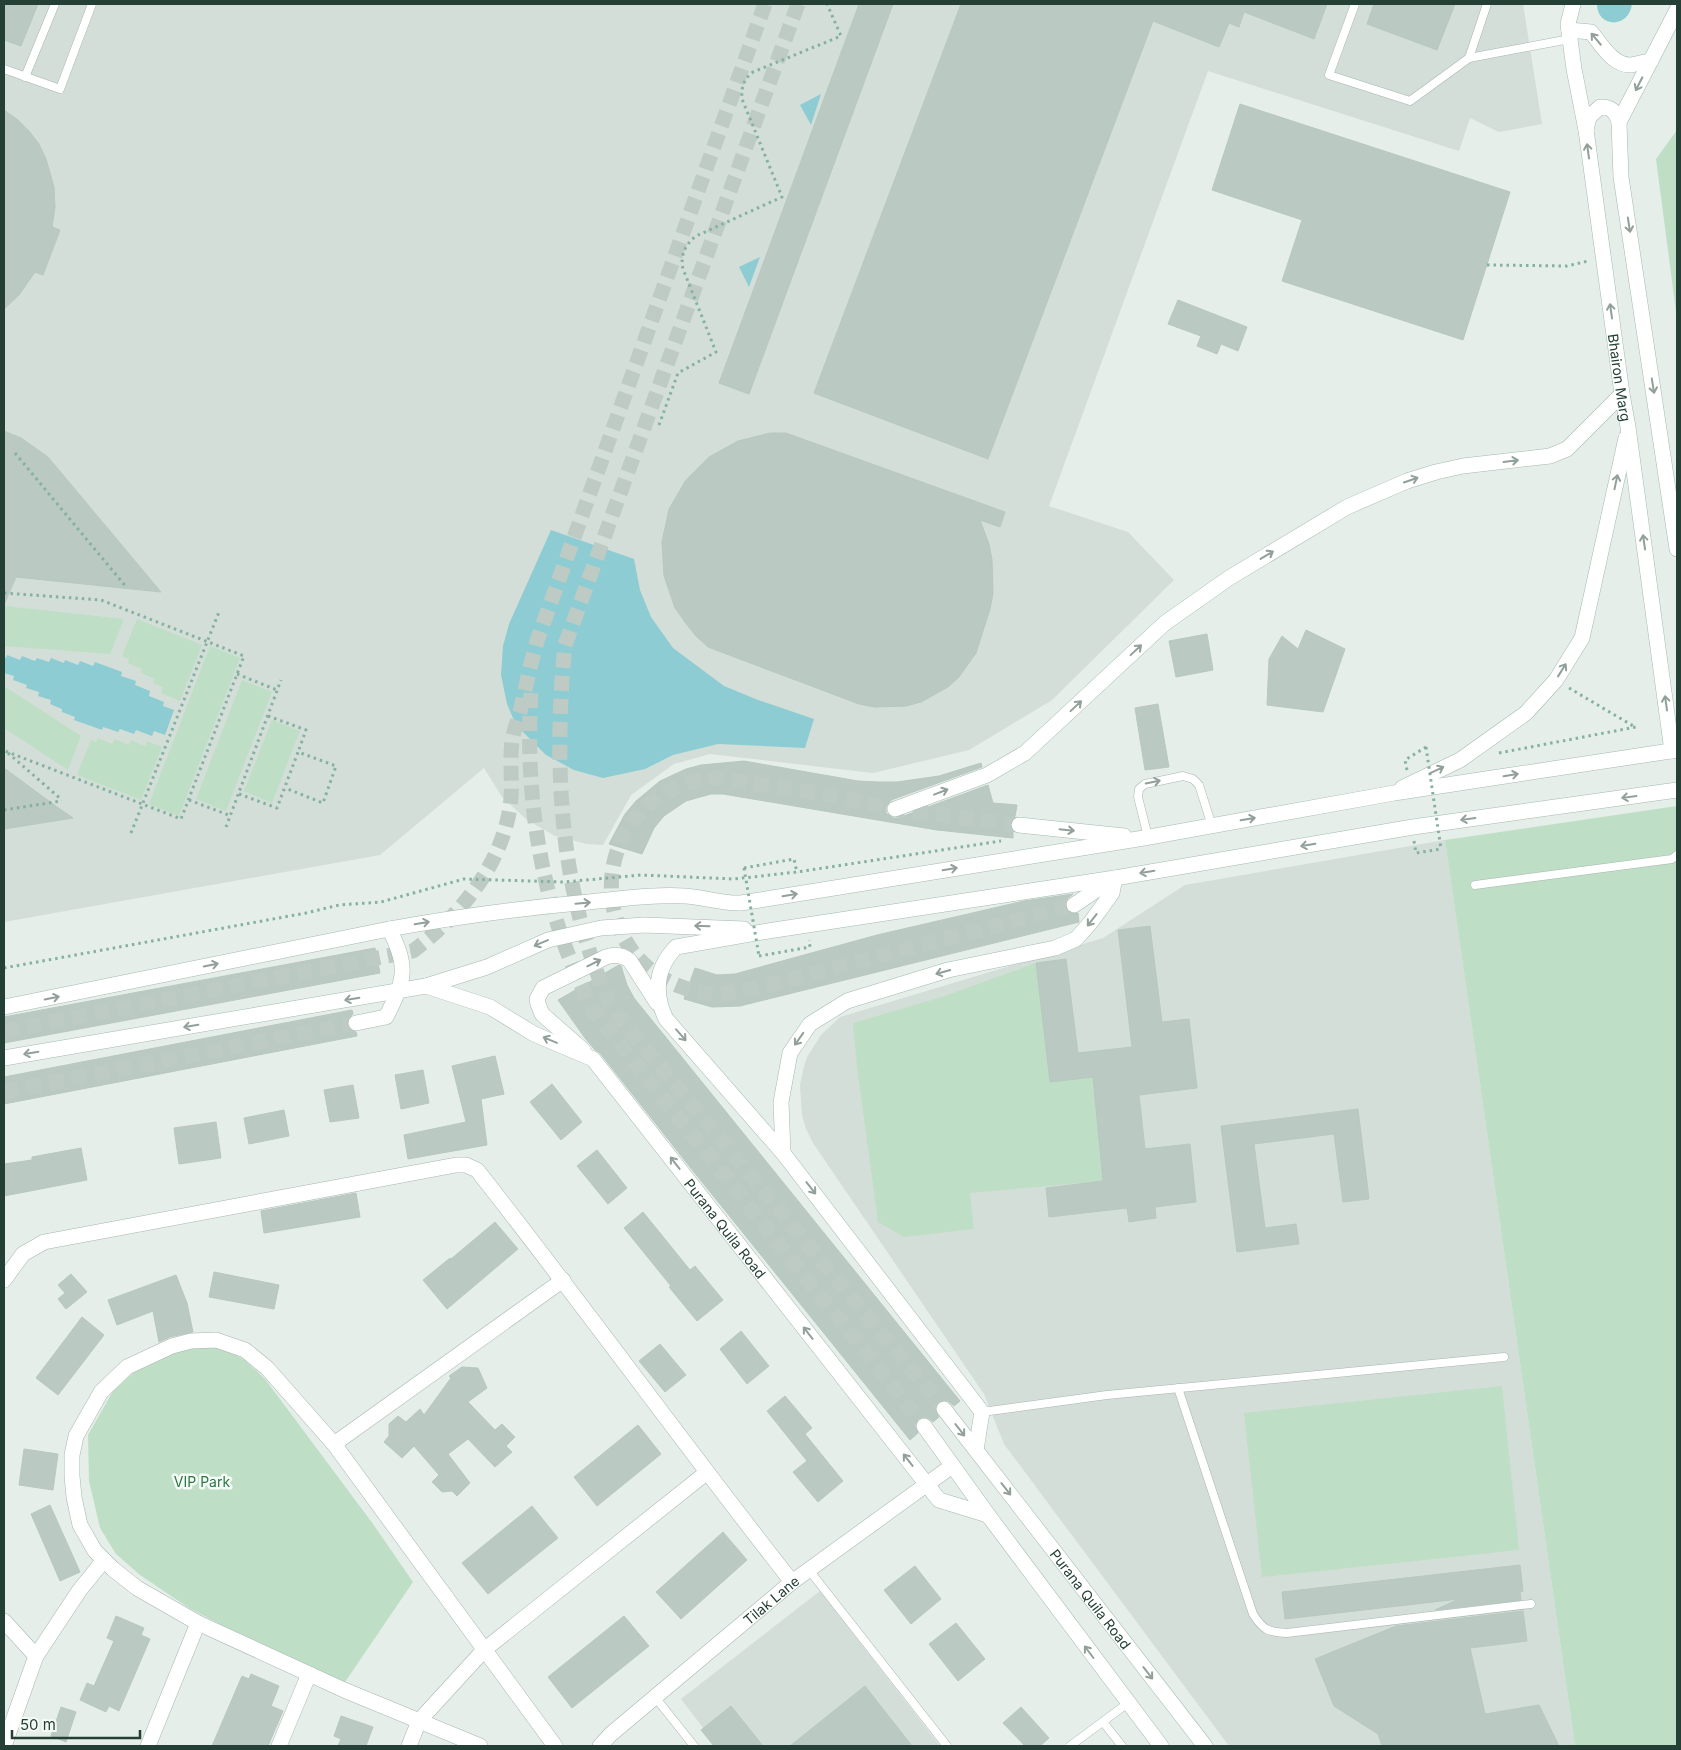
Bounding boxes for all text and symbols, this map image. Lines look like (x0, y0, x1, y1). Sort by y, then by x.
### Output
one-way arrow (1591, 32, 1602, 45)
one-way arrow (1634, 76, 1643, 91)
one-way arrow (1583, 143, 1593, 159)
one-way arrow (1624, 217, 1634, 233)
one-way arrow (1606, 304, 1616, 320)
street label: Bhairon Marg (1605, 333, 1635, 423)
one-way arrow (1648, 377, 1658, 393)
one-way arrow (1503, 456, 1519, 466)
one-way arrow (1612, 474, 1621, 490)
one-way arrow (1402, 475, 1418, 484)
one-way arrow (1639, 534, 1649, 550)
one-way arrow (1260, 549, 1274, 560)
one-way arrow (1129, 644, 1142, 656)
one-way arrow (1558, 664, 1568, 678)
one-way arrow (1661, 695, 1671, 711)
one-way arrow (1069, 700, 1082, 712)
one-way arrow (1429, 765, 1444, 775)
one-way arrow (1503, 770, 1519, 780)
one-way arrow (1145, 777, 1161, 786)
one-way arrow (933, 787, 948, 796)
one-way arrow (1621, 792, 1637, 802)
one-way arrow (1240, 814, 1256, 824)
one-way arrow (1460, 815, 1476, 825)
one-way arrow (1059, 825, 1075, 835)
one-way arrow (1300, 841, 1316, 851)
one-way arrow (942, 864, 958, 874)
one-way arrow (1140, 868, 1156, 878)
one-way arrow (781, 890, 797, 900)
one-way arrow (575, 898, 591, 908)
one-way arrow (1087, 913, 1098, 926)
one-way arrow (413, 917, 429, 927)
one-way arrow (694, 922, 710, 931)
one-way arrow (534, 938, 549, 948)
one-way arrow (586, 958, 601, 967)
one-way arrow (202, 960, 218, 970)
one-way arrow (936, 967, 952, 977)
one-way arrow (43, 992, 59, 1002)
one-way arrow (344, 994, 360, 1004)
one-way arrow (184, 1022, 200, 1032)
one-way arrow (675, 1029, 687, 1042)
one-way arrow (794, 1032, 805, 1045)
one-way arrow (543, 1035, 558, 1045)
one-way arrow (24, 1049, 40, 1059)
one-way arrow (670, 1157, 681, 1170)
street label: Purana Quila Road (681, 1175, 770, 1281)
one-way arrow (805, 1181, 816, 1194)
one-way arrow (803, 1326, 814, 1339)
one-way arrow (955, 1423, 966, 1436)
one-way arrow (903, 1454, 914, 1467)
park label: VIP Park (174, 1473, 230, 1490)
one-way arrow (1000, 1482, 1011, 1495)
street label: Purana Quila Road (1047, 1545, 1135, 1652)
street label: Tilak Lane (739, 1572, 802, 1628)
one-way arrow (1084, 1646, 1095, 1659)
one-way arrow (1143, 1666, 1154, 1679)
scale bar (12, 1708, 140, 1740)
text: 50 m (20, 1715, 56, 1734)

